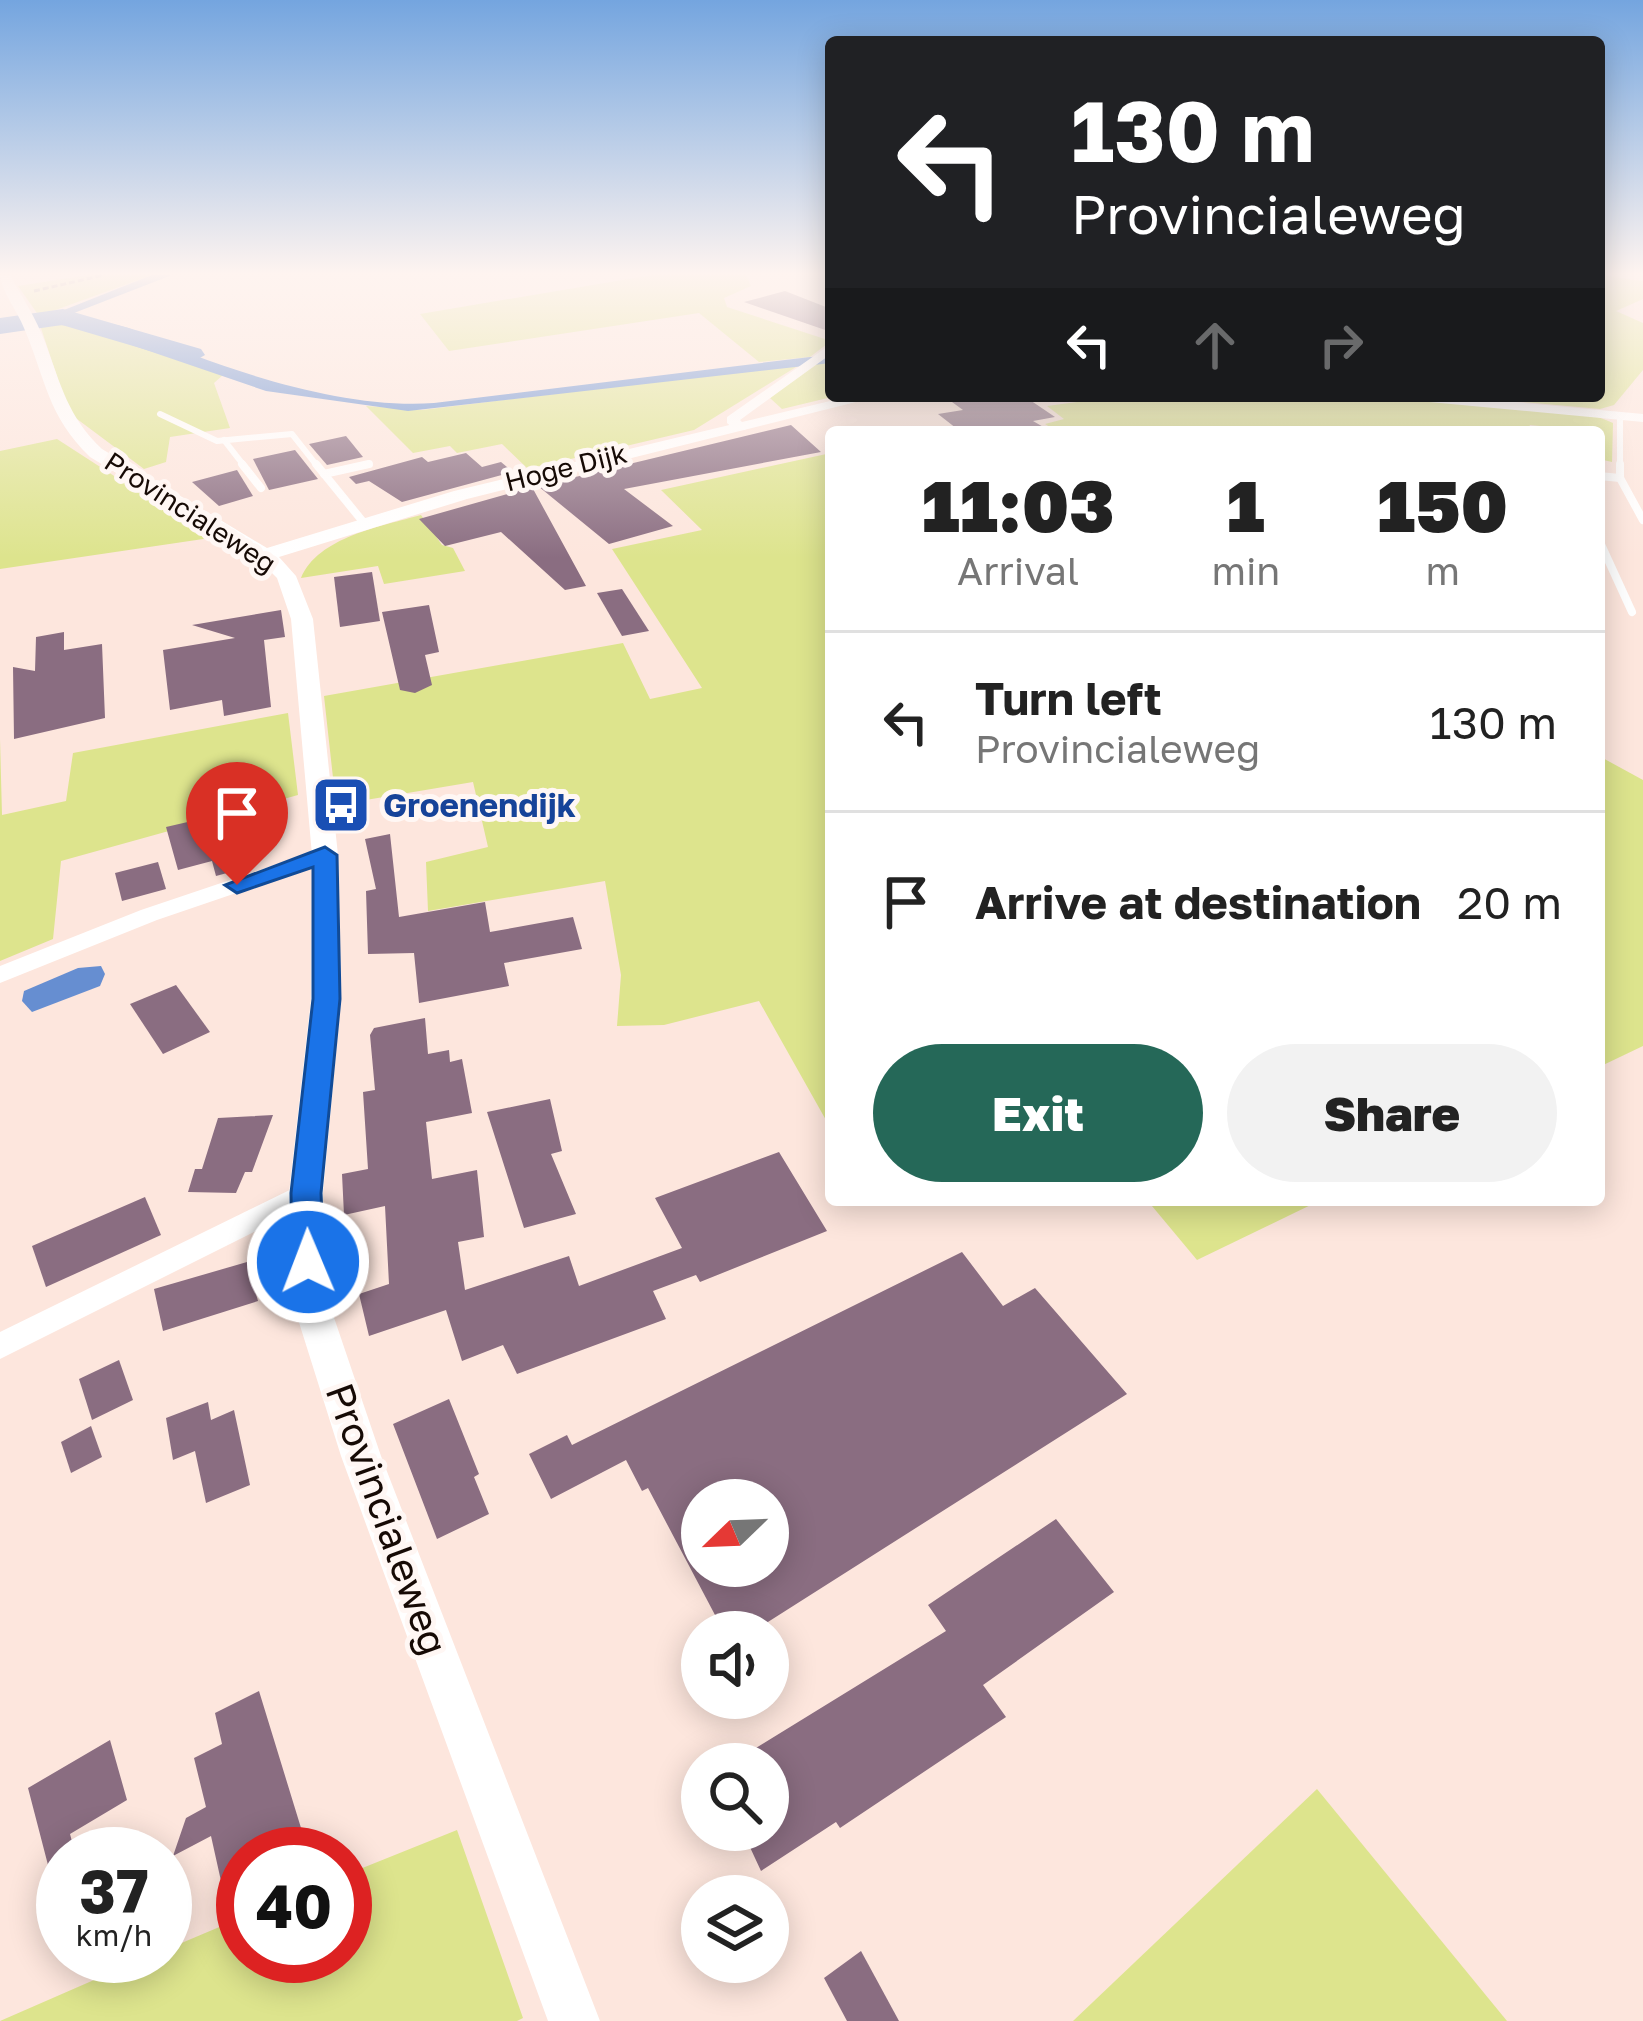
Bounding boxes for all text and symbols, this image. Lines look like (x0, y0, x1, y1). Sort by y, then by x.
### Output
text: 130 m (1071, 80, 1315, 180)
icon: left (873, 84, 1029, 240)
text: Provincialeweg (1071, 181, 1466, 246)
icon: left (1056, 312, 1122, 378)
icon: ahead (1182, 312, 1248, 378)
icon: right (1308, 312, 1374, 378)
street label: Hoge Dijk (502, 436, 630, 498)
street label: Provincialeweg (99, 445, 282, 579)
text: 11:03 (922, 461, 1115, 548)
text: 1 (1227, 461, 1265, 548)
text: 150 (1377, 461, 1508, 548)
text: Arrival (957, 547, 1079, 594)
text: min (1211, 547, 1280, 594)
text: m (1425, 547, 1460, 594)
text: Turn left (975, 671, 1162, 725)
icon: left (873, 689, 939, 755)
text: 130 m (1430, 695, 1557, 749)
text: Provincialeweg (975, 725, 1260, 772)
pin (186, 762, 288, 885)
bus stop icon: Groenendijk (310, 774, 372, 836)
icon: arrive (204, 780, 270, 846)
place label: Groenendijk (383, 785, 576, 824)
icon: arrive (873, 869, 939, 935)
text: Arrive at destination (975, 875, 1421, 929)
text: 20 m (1457, 875, 1562, 929)
button: Exit (873, 1044, 1203, 1182)
button: Share (1227, 1044, 1557, 1182)
position arrow (245, 1199, 371, 1325)
street label: Provincialeweg (317, 1377, 458, 1661)
north arrow (681, 1479, 789, 1587)
map controls (681, 1479, 789, 1983)
button: sound (681, 1611, 789, 1719)
button: search (681, 1743, 789, 1851)
speed limit sign: 40 (216, 1827, 372, 1983)
text: 37 (79, 1854, 149, 1926)
button: layers (681, 1875, 789, 1983)
text: km/h (76, 1917, 152, 1953)

